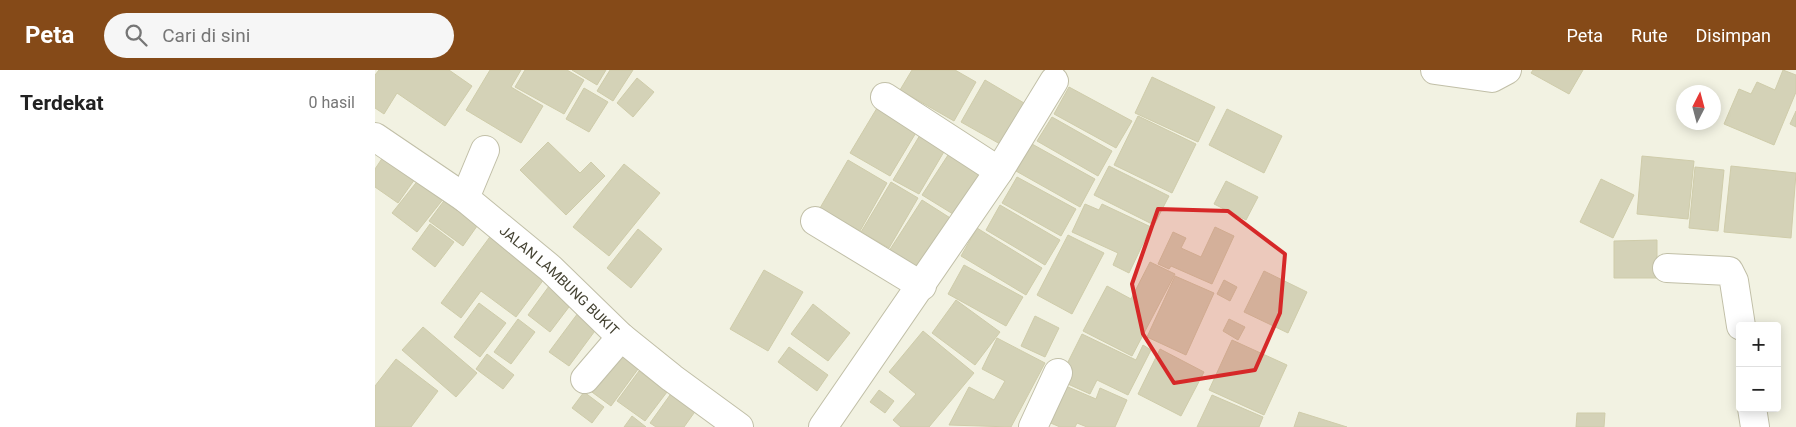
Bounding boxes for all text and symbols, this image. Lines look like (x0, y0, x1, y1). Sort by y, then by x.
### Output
search box (104, 13, 454, 58)
text: Peta (25, 21, 74, 49)
icon: search (122, 21, 150, 49)
text: Cari di sini (162, 24, 250, 47)
text: Peta (1567, 25, 1603, 46)
text: Rute (1631, 25, 1668, 46)
text: Disimpan (1696, 25, 1771, 46)
north arrow (1676, 85, 1721, 130)
text: Terdekat (20, 91, 104, 115)
text: 0 hasil (308, 93, 355, 112)
street label: JALAN LAMBUNG BUKIT (497, 222, 623, 339)
map controls (1736, 322, 1781, 412)
button: + (1736, 322, 1781, 367)
button: − (1736, 367, 1781, 412)

